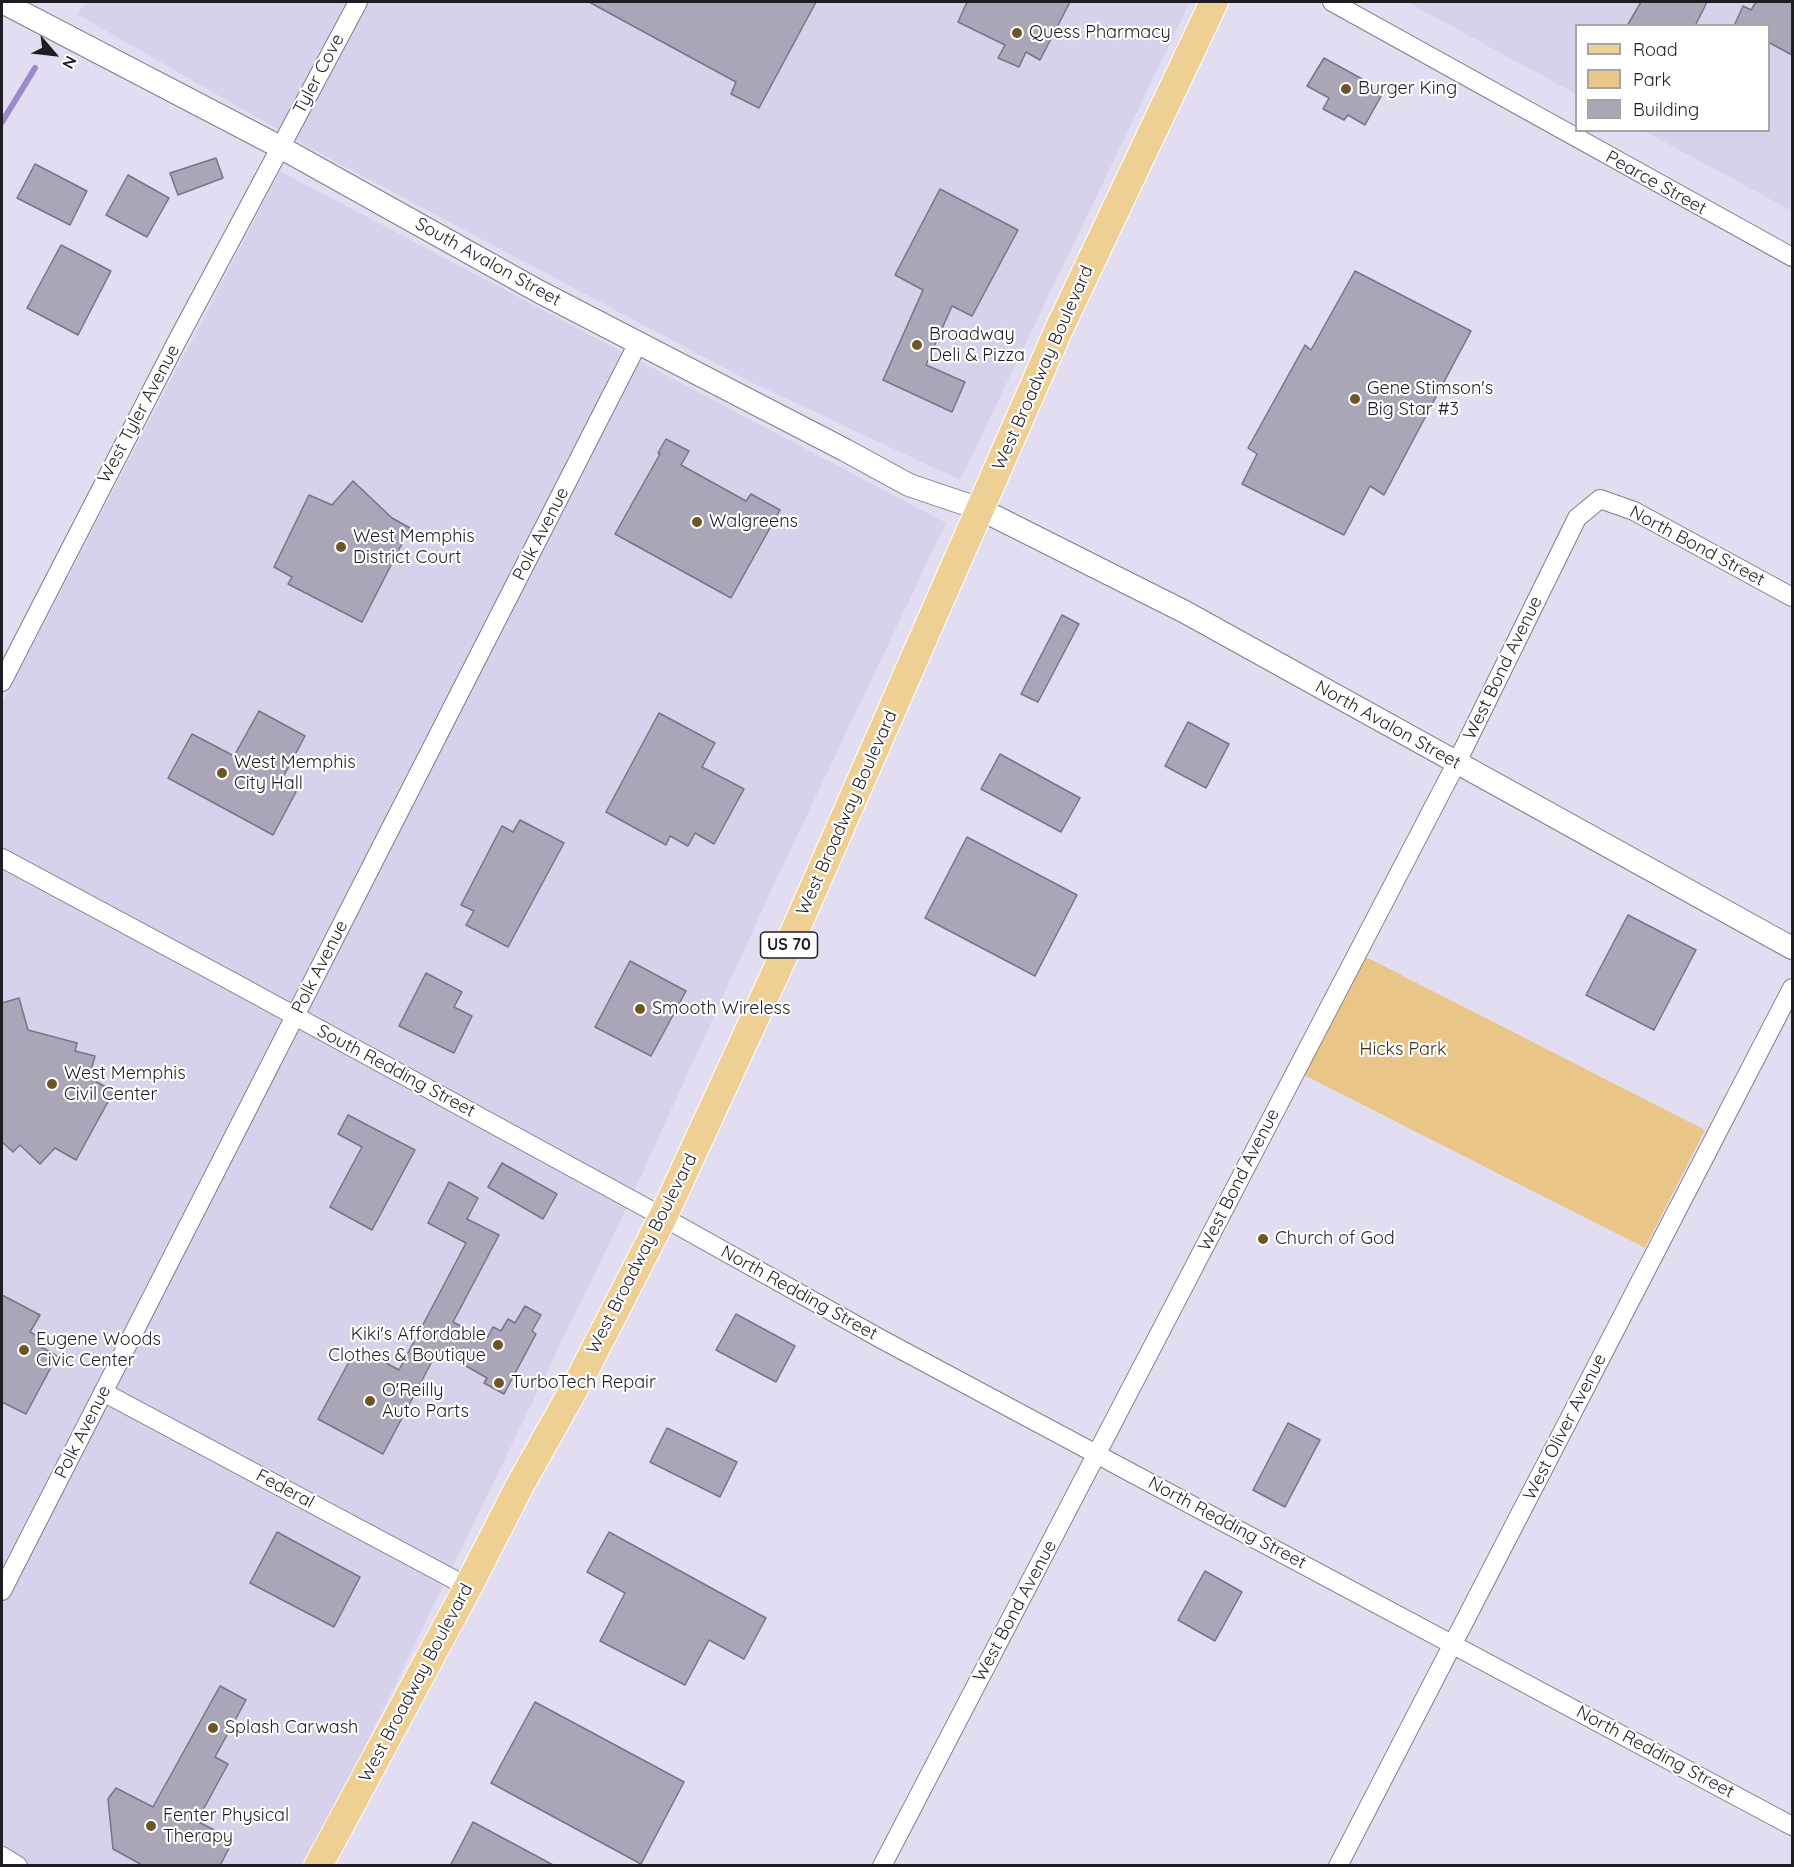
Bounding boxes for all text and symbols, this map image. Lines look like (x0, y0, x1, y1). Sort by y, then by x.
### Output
place label: Quess Pharmacy (1029, 22, 1171, 44)
north arrow (24, 24, 84, 84)
legend (1575, 24, 1770, 132)
marker: Quess Pharmacy (1010, 26, 1024, 40)
street label: Tyler Cove (289, 30, 349, 118)
text: Road (1633, 38, 1678, 61)
text: N (58, 53, 81, 72)
text: Park (1633, 68, 1671, 91)
place label: Burger King (1358, 78, 1457, 100)
marker: Burger King (1339, 82, 1353, 96)
text: Building (1633, 98, 1699, 121)
street label: Pearce Street (1602, 146, 1710, 220)
street label: South Avalon Street (411, 213, 565, 311)
street label: West Broadway Boulevard (988, 262, 1098, 474)
place label: Broadway Deli & Pizza (929, 324, 1025, 366)
marker: Broadway Deli & Pizza (910, 338, 924, 352)
street label: West Tyler Avenue (93, 341, 185, 487)
place label: Gene Stimson's Big Star #3 (1367, 378, 1493, 420)
marker: Gene Stimson's Big Star #3 (1348, 392, 1362, 406)
street label: Polk Avenue (508, 484, 574, 584)
street label: North Bond Street (1626, 501, 1768, 591)
place label: Walgreens (709, 511, 798, 533)
marker: Walgreens (690, 515, 704, 529)
place label: West Memphis District Court (353, 526, 475, 568)
marker: West Memphis District Court (334, 540, 348, 554)
street label: West Bond Avenue (1459, 593, 1547, 743)
street label: North Avalon Street (1311, 676, 1465, 774)
street label: West Broadway Boulevard (792, 707, 902, 919)
place label: West Memphis City Hall (234, 752, 356, 795)
marker: West Memphis City Hall (215, 766, 229, 780)
street label: Polk Avenue (287, 917, 353, 1017)
road number: US 70 (760, 932, 818, 958)
place label: Smooth Wireless (652, 998, 790, 1020)
marker: Smooth Wireless (633, 1002, 647, 1016)
street label: South Redding Street (313, 1020, 479, 1122)
park label: Hicks Park (1359, 1039, 1447, 1061)
place label: West Memphis Civil Center (64, 1063, 186, 1106)
marker: West Memphis Civil Center (45, 1077, 59, 1091)
street label: West Bond Avenue (1194, 1105, 1284, 1255)
street label: West Broadway Boulevard (582, 1150, 702, 1358)
place label: Church of God (1275, 1228, 1395, 1250)
marker: Church of God (1256, 1232, 1270, 1246)
street label: North Redding Street (717, 1241, 881, 1345)
place label: Kiki's Affordable Clothes & Boutique (328, 1324, 486, 1366)
place label: Eugene Woods Civic Center (36, 1329, 161, 1372)
marker: Kiki's Affordable Clothes & Boutique (491, 1338, 505, 1352)
marker: Eugene Woods Civic Center (17, 1343, 31, 1357)
street label: West Oliver Avenue (1519, 1350, 1611, 1504)
place label: TurboTech Repair (511, 1372, 656, 1394)
marker: TurboTech Repair (492, 1376, 506, 1390)
place label: O'Reilly Auto Parts (382, 1380, 469, 1422)
street label: Polk Avenue (50, 1382, 116, 1482)
marker: O'Reilly Auto Parts (363, 1394, 377, 1408)
street label: Federal (252, 1465, 318, 1513)
street label: North Redding Street (1144, 1472, 1310, 1574)
street label: West Bond Avenue (969, 1537, 1061, 1685)
street label: West Broadway Boulevard (354, 1580, 478, 1786)
street label: North Redding Street (1572, 1701, 1738, 1803)
place label: Splash Carwash (225, 1717, 358, 1739)
marker: Splash Carwash (206, 1721, 220, 1735)
place label: Fenter Physical Therapy (163, 1805, 289, 1848)
marker: Fenter Physical Therapy (144, 1819, 158, 1833)

